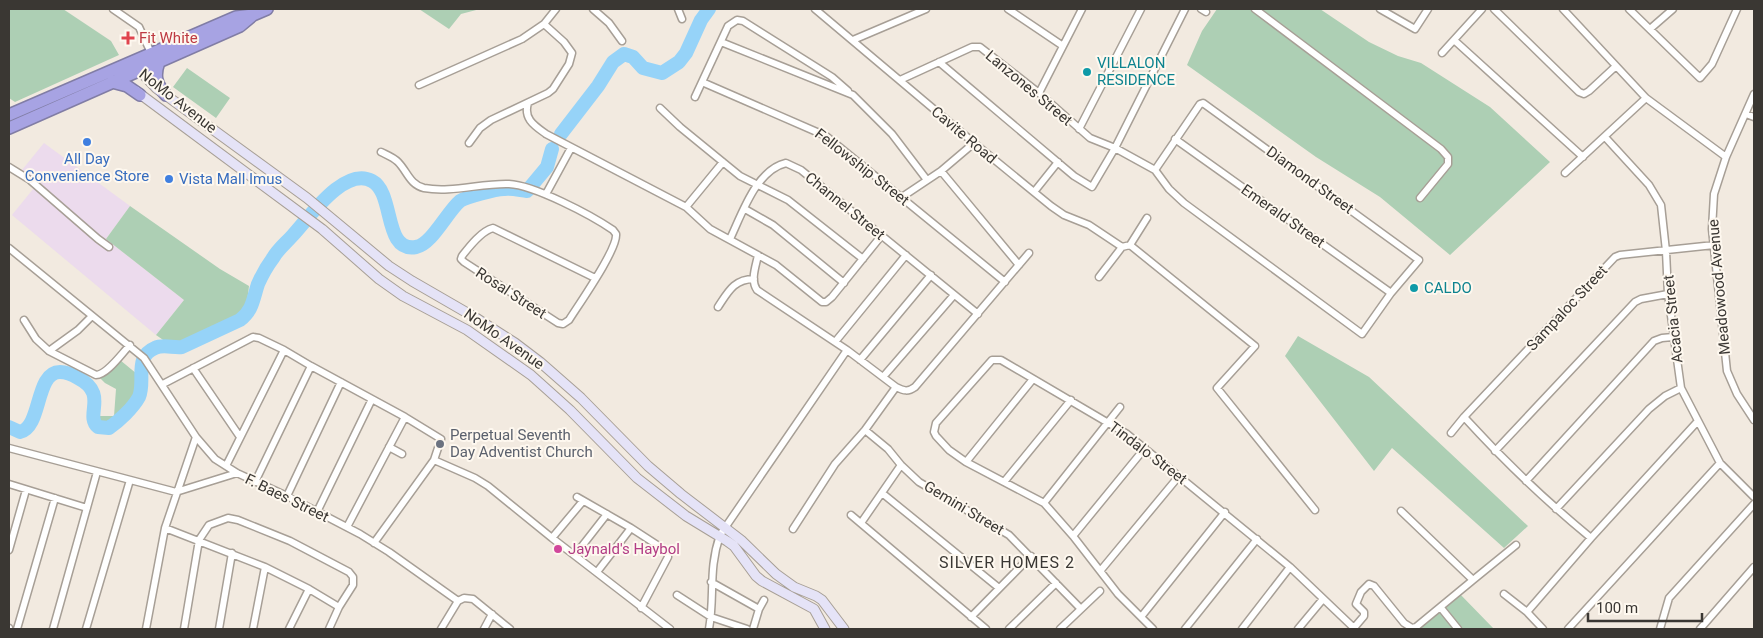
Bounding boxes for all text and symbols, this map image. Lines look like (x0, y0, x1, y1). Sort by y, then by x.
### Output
place label: Fit White (139, 29, 198, 47)
marker: Fit White (121, 31, 135, 45)
street label: Lanzones Street (982, 46, 1076, 130)
place label: VILLALON RESIDENCE (1097, 54, 1176, 89)
street label: NoMo Avenue (136, 65, 220, 137)
marker: VILLALON RESIDENCE (1081, 66, 1093, 78)
street label: Cavite Road (928, 102, 1000, 168)
street label: Fellowship Street (811, 125, 913, 209)
marker: All Day Convenience Store (81, 136, 93, 148)
street label: Diamond Street (1263, 142, 1357, 218)
place label: All Day Convenience Store (25, 150, 149, 185)
street label: Channel Street (801, 168, 889, 244)
place label: Vista Mall Imus (179, 170, 282, 188)
marker: Vista Mall Imus (163, 173, 175, 185)
street label: Emerald Street (1238, 181, 1328, 252)
street label: Meadowood Avenue (1704, 219, 1734, 355)
street label: Sampaloc Street (1523, 262, 1611, 354)
street label: Rosal Street (472, 263, 550, 323)
street label: Acacia Street (1659, 274, 1687, 364)
place label: CALDO (1424, 279, 1472, 297)
marker: CALDO (1408, 282, 1420, 294)
street label: NoMo Avenue (460, 305, 548, 373)
street label: Tindalo Street (1105, 418, 1191, 488)
place label: Perpetual Seventh Day Adventist Church (450, 426, 593, 461)
marker: Perpetual Seventh Day Adventist Church (434, 438, 446, 450)
street label: F. Baes Street (242, 470, 332, 526)
street label: Gemini Street (921, 477, 1007, 539)
place label: Jaynald's Haybol (568, 540, 680, 558)
marker: Jaynald's Haybol (552, 543, 564, 555)
district label: SILVER HOMES 2 (939, 553, 1075, 572)
scale bar (1588, 590, 1702, 622)
text: 100 m (1596, 599, 1638, 617)

